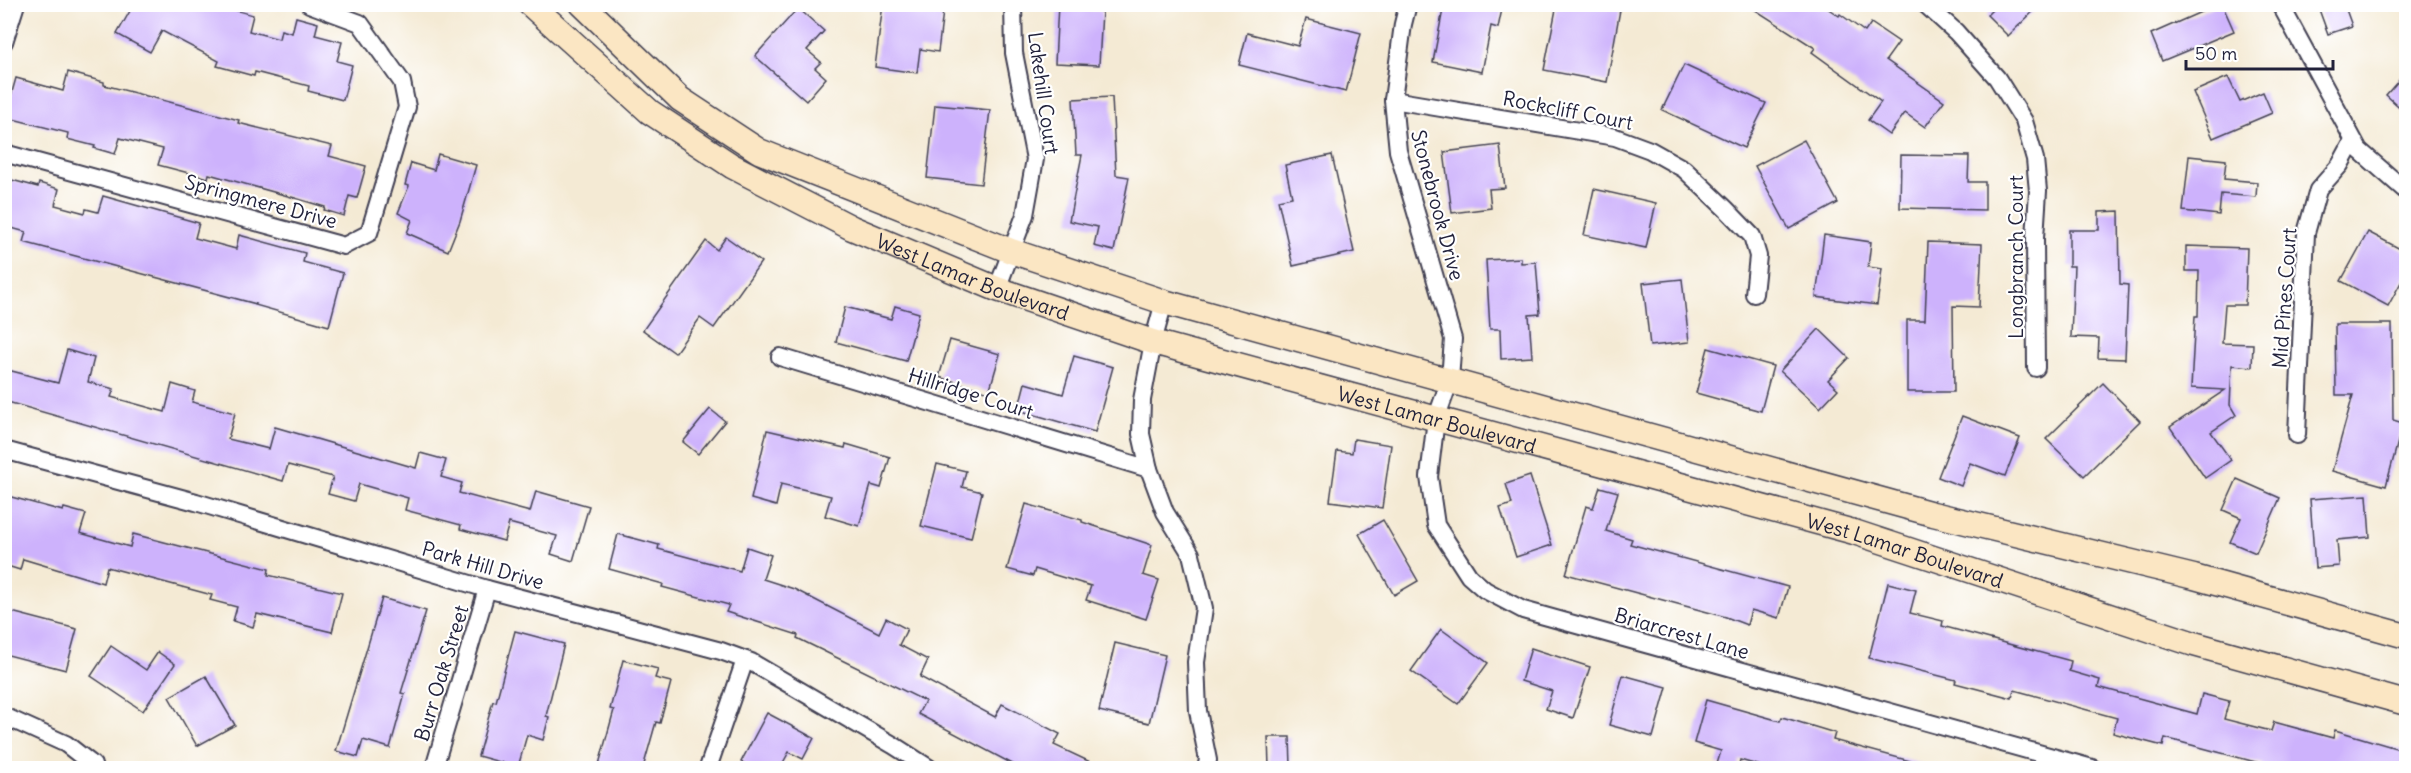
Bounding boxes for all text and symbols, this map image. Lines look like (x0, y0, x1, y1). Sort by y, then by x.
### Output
street label: Lakehill Court (1023, 30, 1065, 156)
scale bar (2186, 33, 2333, 71)
text: 50 m (2195, 42, 2237, 65)
street label: Rockcliff Court (1501, 85, 1635, 135)
street label: Stonebrook Drive (1406, 127, 1470, 283)
street label: Springmere Drive (182, 169, 340, 233)
street label: Longbranch Court (2003, 175, 2028, 339)
street label: West Lamar Boulevard (873, 227, 1073, 325)
street label: Mid Pines Court (2267, 227, 2301, 369)
street label: Hillridge Court (905, 362, 1037, 424)
street label: West Lamar Boulevard (1335, 380, 1539, 458)
street label: West Lamar Boulevard (1804, 507, 2007, 593)
street label: Park Hill Drive (419, 536, 547, 594)
street label: Burr Oak Street (408, 602, 474, 744)
street label: Briarcrest Lane (1612, 602, 1752, 664)

